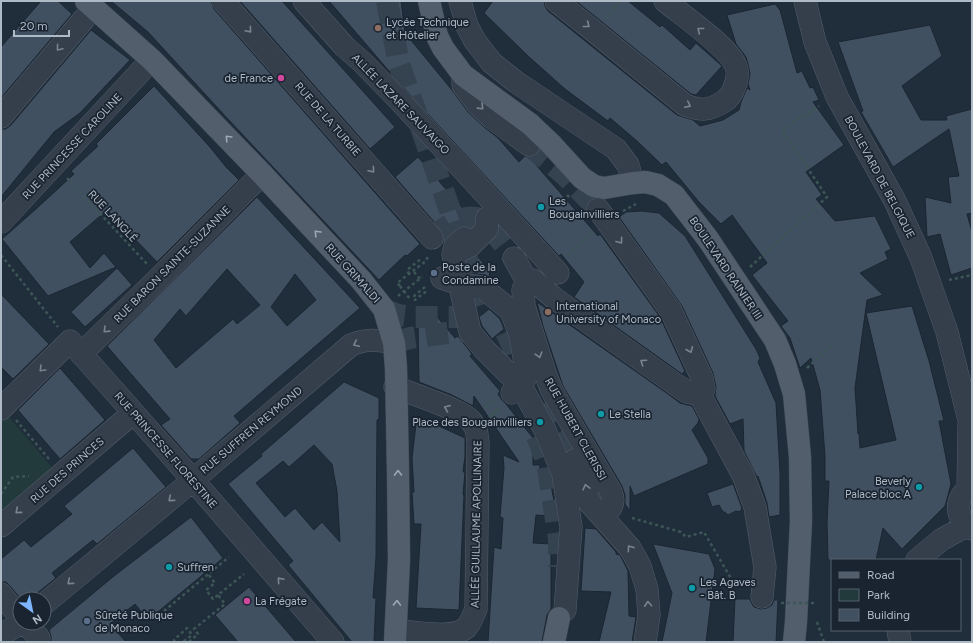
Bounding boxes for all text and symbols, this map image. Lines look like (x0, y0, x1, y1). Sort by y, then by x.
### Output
scale bar (14, 12, 69, 38)
place label: Lycée Technique et Hôtelier (386, 16, 469, 42)
text: 20 m (20, 19, 48, 33)
one-way arrow (582, 20, 589, 27)
marker: Lycée Technique et Hôtelier (373, 23, 383, 33)
one-way arrow (245, 26, 252, 33)
one-way arrow (698, 27, 705, 34)
one-way arrow (56, 44, 63, 51)
street label: ALLÉE LAZARE SAUVAIGO (349, 51, 452, 158)
place label: de France (225, 72, 273, 85)
marker: de France (276, 73, 286, 83)
street label: RUE DE LA TURBIE (292, 80, 363, 159)
street label: RUE PRINCESSE CAROLINE (20, 91, 125, 202)
one-way arrow (684, 100, 692, 108)
one-way arrow (476, 102, 484, 110)
street label: BOULEVARD DE BELGIQUE (842, 114, 917, 241)
one-way arrow (225, 135, 232, 143)
one-way arrow (367, 165, 375, 173)
street label: RUE LANGLÉ (85, 188, 140, 245)
place label: Les Bougainvilliers (549, 195, 619, 221)
marker: Les Bougainvilliers (536, 202, 546, 212)
street label: RUE BARON SAINTE-SUZANNE (111, 203, 234, 326)
street label: BOULEVARD RAINIER III (686, 215, 765, 322)
one-way arrow (314, 230, 321, 238)
one-way arrow (615, 236, 622, 243)
street label: RUE GRIMALDI (323, 241, 383, 306)
place label: Poste de la Condamine (442, 261, 499, 287)
marker: Poste de la Condamine (429, 268, 439, 278)
place label: International University of Monaco (556, 300, 661, 326)
marker: International University of Monaco (543, 307, 553, 317)
one-way arrow (103, 325, 111, 333)
one-way arrow (352, 339, 360, 347)
one-way arrow (685, 346, 693, 353)
one-way arrow (534, 351, 543, 358)
one-way arrow (640, 359, 647, 367)
one-way arrow (39, 364, 47, 372)
street label: RUE HUBERT CLERISSI (542, 376, 609, 483)
street label: RUE SUFFREN REYMOND (198, 384, 305, 477)
street label: RUE PRINCESSE FLORESTINE (111, 389, 220, 511)
one-way arrow (444, 405, 452, 413)
place label: Le Stella (609, 408, 651, 421)
marker: Le Stella (596, 409, 606, 419)
place label: Place des Bougainvilliers (412, 416, 532, 429)
marker: Place des Bougainvilliers (535, 417, 545, 427)
street label: RUE DES PRINCES (28, 435, 107, 506)
street label: ALLÉE GUILLAUME APOLLINAIRE (469, 440, 484, 608)
one-way arrow (394, 470, 402, 476)
place label: Beverly Palace bloc A (845, 475, 912, 501)
marker: Beverly Palace bloc A (914, 482, 924, 492)
one-way arrow (582, 484, 590, 490)
one-way arrow (168, 495, 175, 502)
one-way arrow (16, 507, 23, 514)
one-way arrow (628, 545, 635, 552)
legend (831, 559, 961, 631)
place label: Suffren (177, 561, 214, 574)
marker: Suffren (164, 562, 174, 572)
text: Road (867, 568, 895, 582)
place label: Les Agaves - Bât. B (700, 576, 756, 602)
one-way arrow (68, 578, 75, 585)
one-way arrow (278, 578, 285, 585)
marker: Les Agaves - Bât. B (687, 583, 697, 593)
text: Park (867, 588, 890, 602)
north arrow (12, 591, 52, 631)
place label: La Frégate (255, 595, 307, 608)
marker: La Frégate (242, 596, 252, 606)
one-way arrow (393, 600, 401, 606)
one-way arrow (643, 601, 652, 607)
text: Building (867, 608, 910, 622)
place label: Sûreté Publique de Monaco (95, 609, 173, 635)
text: N (30, 611, 44, 627)
marker: Sûreté Publique de Monaco (82, 616, 92, 626)

